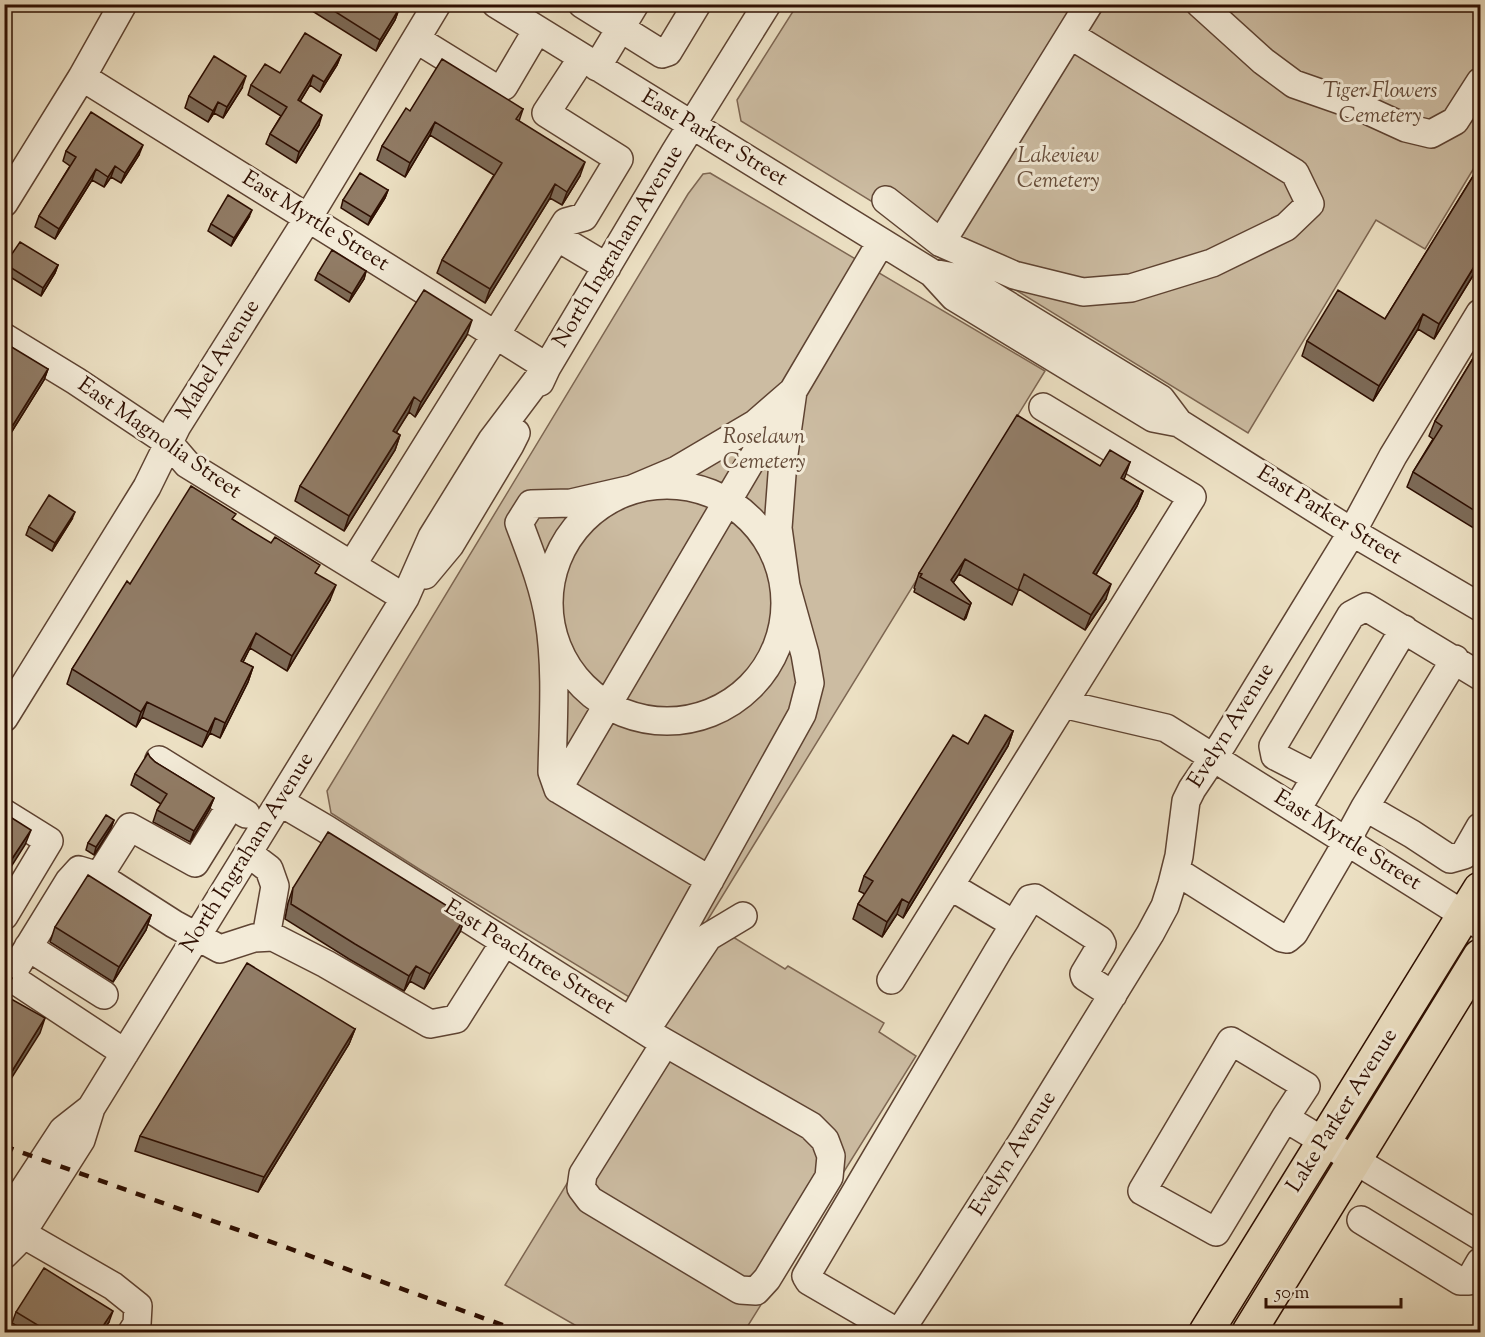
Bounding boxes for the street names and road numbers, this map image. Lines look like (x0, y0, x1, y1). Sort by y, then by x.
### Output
street label: East Parker Street (635, 83, 794, 196)
street label: North Ingraham Avenue (546, 140, 692, 354)
street label: East Myrtle Street (235, 164, 395, 280)
street label: Mabel Avenue (169, 294, 269, 426)
street label: East Magnolia Street (70, 370, 248, 508)
street label: East Parker Street (1250, 458, 1408, 574)
street label: Evelyn Avenue (1181, 657, 1283, 795)
street label: North Ingraham Avenue (173, 746, 323, 960)
street label: East Myrtle Street (1267, 783, 1427, 899)
street label: East Peachtree Street (437, 892, 621, 1024)
street label: Lake Parker Avenue (1280, 1023, 1406, 1199)
street label: Evelyn Avenue (963, 1085, 1065, 1223)

